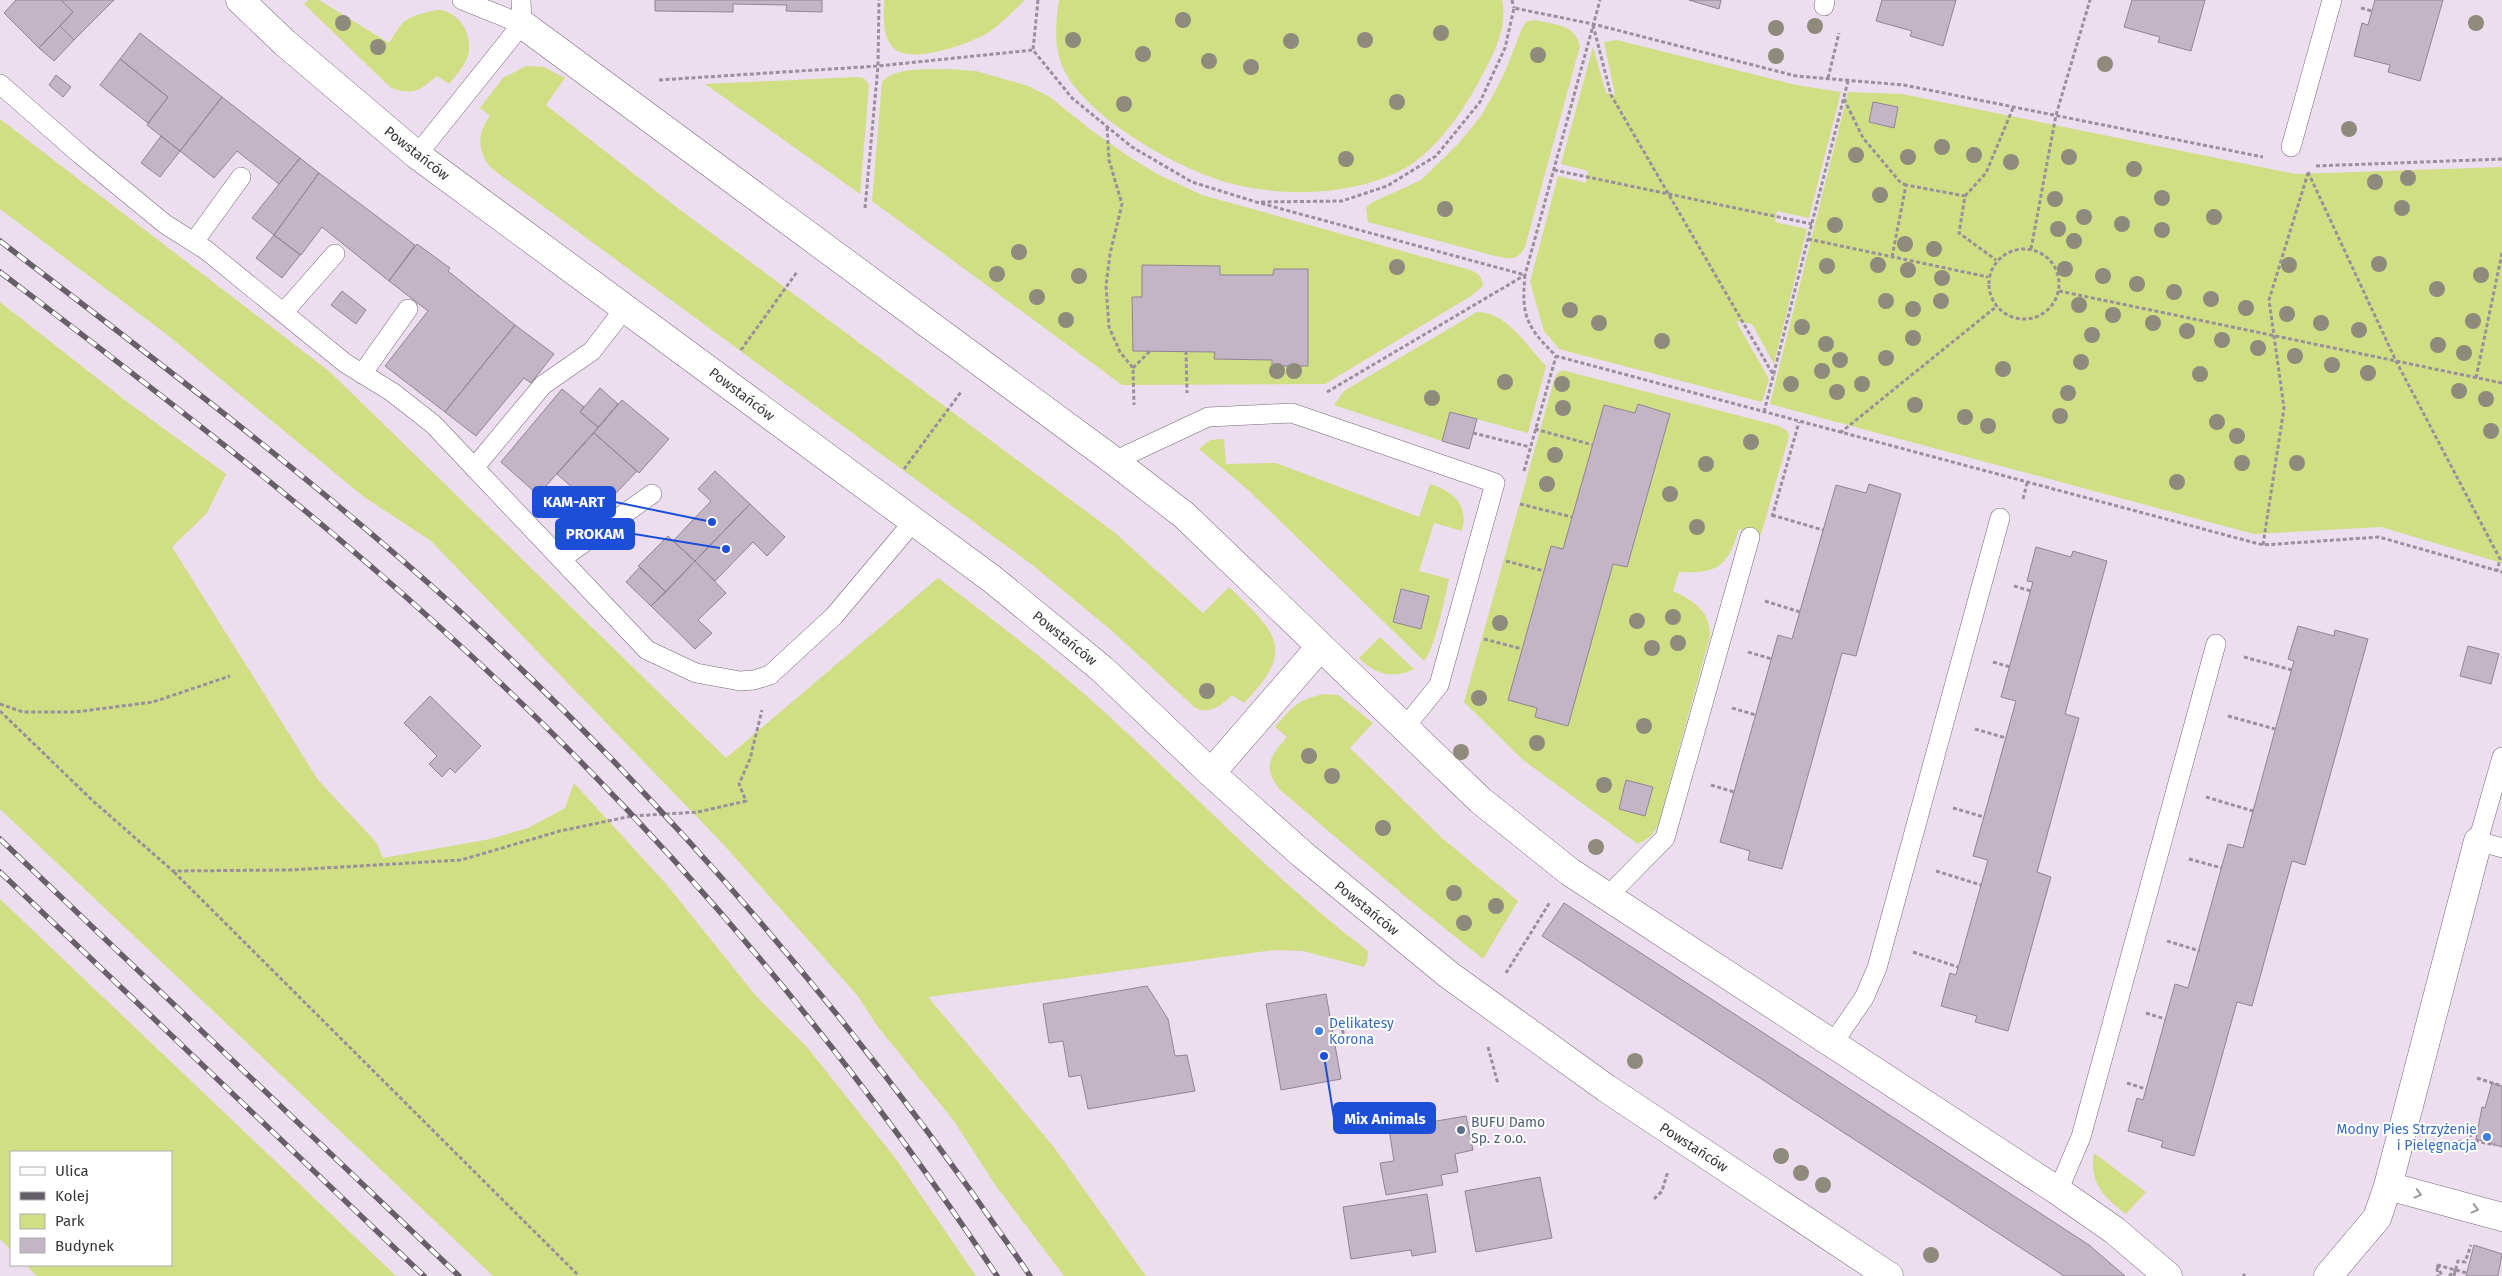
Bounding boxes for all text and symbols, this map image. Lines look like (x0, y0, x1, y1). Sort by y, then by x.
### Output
street label: Powstańców (381, 123, 453, 184)
street label: Powstańców (705, 364, 778, 425)
callout: KAM-ART (533, 487, 615, 517)
text: KAM-ART (543, 493, 606, 511)
callout: PROKAM (556, 519, 634, 549)
text: PROKAM (566, 525, 624, 543)
street label: Powstańców (1029, 607, 1100, 669)
street label: Powstańców (1331, 877, 1402, 939)
place label: Delikatesy Korona (1329, 1015, 1394, 1048)
marker: Delikatesy Korona (1313, 1025, 1325, 1037)
callout: Mix Animals (1334, 1103, 1435, 1133)
text: Mix Animals (1344, 1110, 1426, 1128)
place label: BUFU Damo Sp. z o.o. (1471, 1114, 1545, 1147)
street label: Powstańców (1656, 1119, 1731, 1176)
place label: Modny Pies Strzyżenie i Pielęgnacja (2337, 1121, 2477, 1154)
marker: BUFU Damo Sp. z o.o. (1455, 1124, 1467, 1136)
marker: Modny Pies Strzyżenie i Pielęgnacja (2481, 1131, 2493, 1143)
legend (10, 1151, 172, 1266)
text: Ulica (55, 1162, 89, 1180)
text: Kolej (55, 1187, 89, 1205)
one-way arrow (2413, 1188, 2422, 1199)
one-way arrow (2470, 1204, 2478, 1214)
text: Park (55, 1212, 85, 1230)
text: Budynek (55, 1237, 114, 1255)

